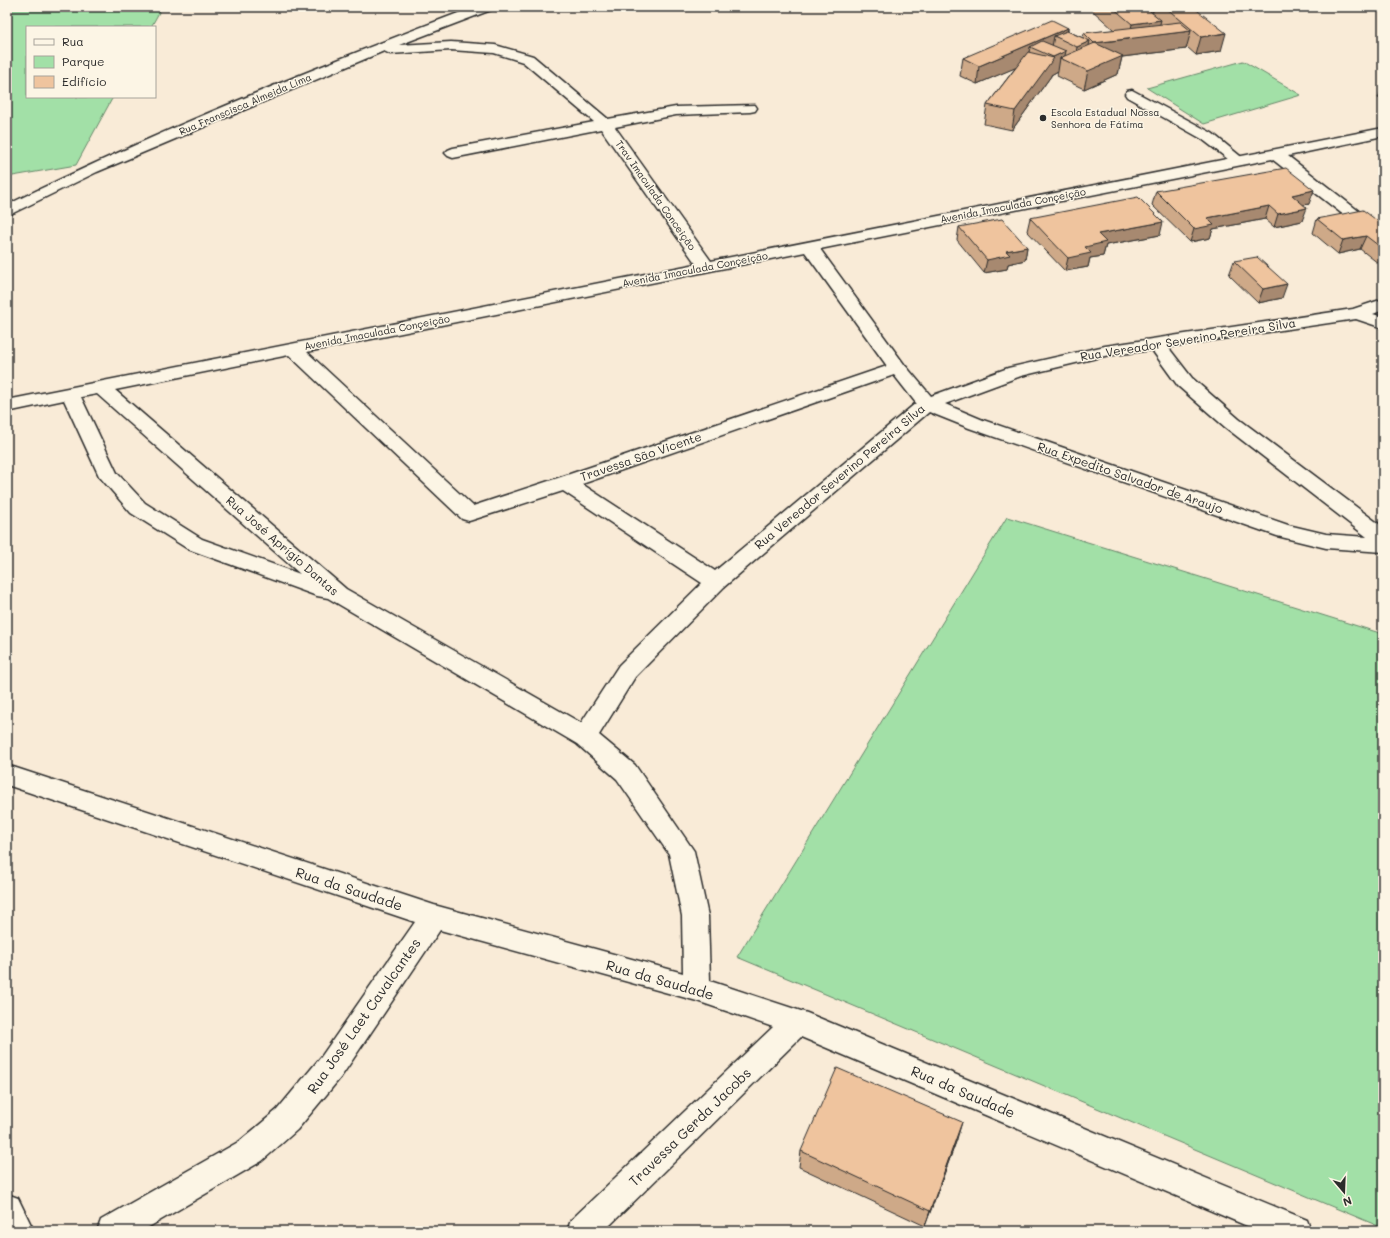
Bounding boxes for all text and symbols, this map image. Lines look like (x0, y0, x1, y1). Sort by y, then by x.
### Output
legend (26, 26, 156, 98)
text: Rua (62, 33, 84, 49)
text: Parque (62, 53, 105, 69)
street label: Rua Franscisca Almeida Lima (177, 70, 313, 138)
text: Edifício (62, 73, 106, 89)
place label: Escola Estadual Nossa Senhora de Fátima (1051, 105, 1160, 131)
marker: Escola Estadual Nossa Senhora de Fátima (1038, 113, 1048, 123)
street label: Trav Imaculada Conceição (613, 137, 699, 253)
street label: Avenida Imaculada Conçeição (939, 184, 1087, 226)
street label: Avenida Imaculada Conçeição (621, 248, 769, 290)
street label: Avenida Imaculada Conçeição (303, 311, 451, 353)
street label: Rua Vereador Severino Pereira Silva (1079, 314, 1297, 364)
street label: Rua Vereador Severino Pereira Silva (751, 400, 928, 552)
street label: Travessa São Vicente (578, 428, 703, 484)
street label: Rua Expedito Salvador de Araujo (1036, 438, 1225, 516)
street label: Rua José Aprígio Dantas (223, 492, 343, 599)
street label: Rua da Saudade (293, 862, 405, 915)
street label: Rua José Laet Cavalcantes (303, 934, 425, 1097)
street label: Rua da Saudade (604, 955, 716, 1004)
street label: Rua da Saudade (908, 1061, 1018, 1122)
street label: Travessa Gerda Jacobs (624, 1063, 755, 1190)
north arrow (1324, 1172, 1364, 1212)
text: N (1341, 1193, 1354, 1210)

